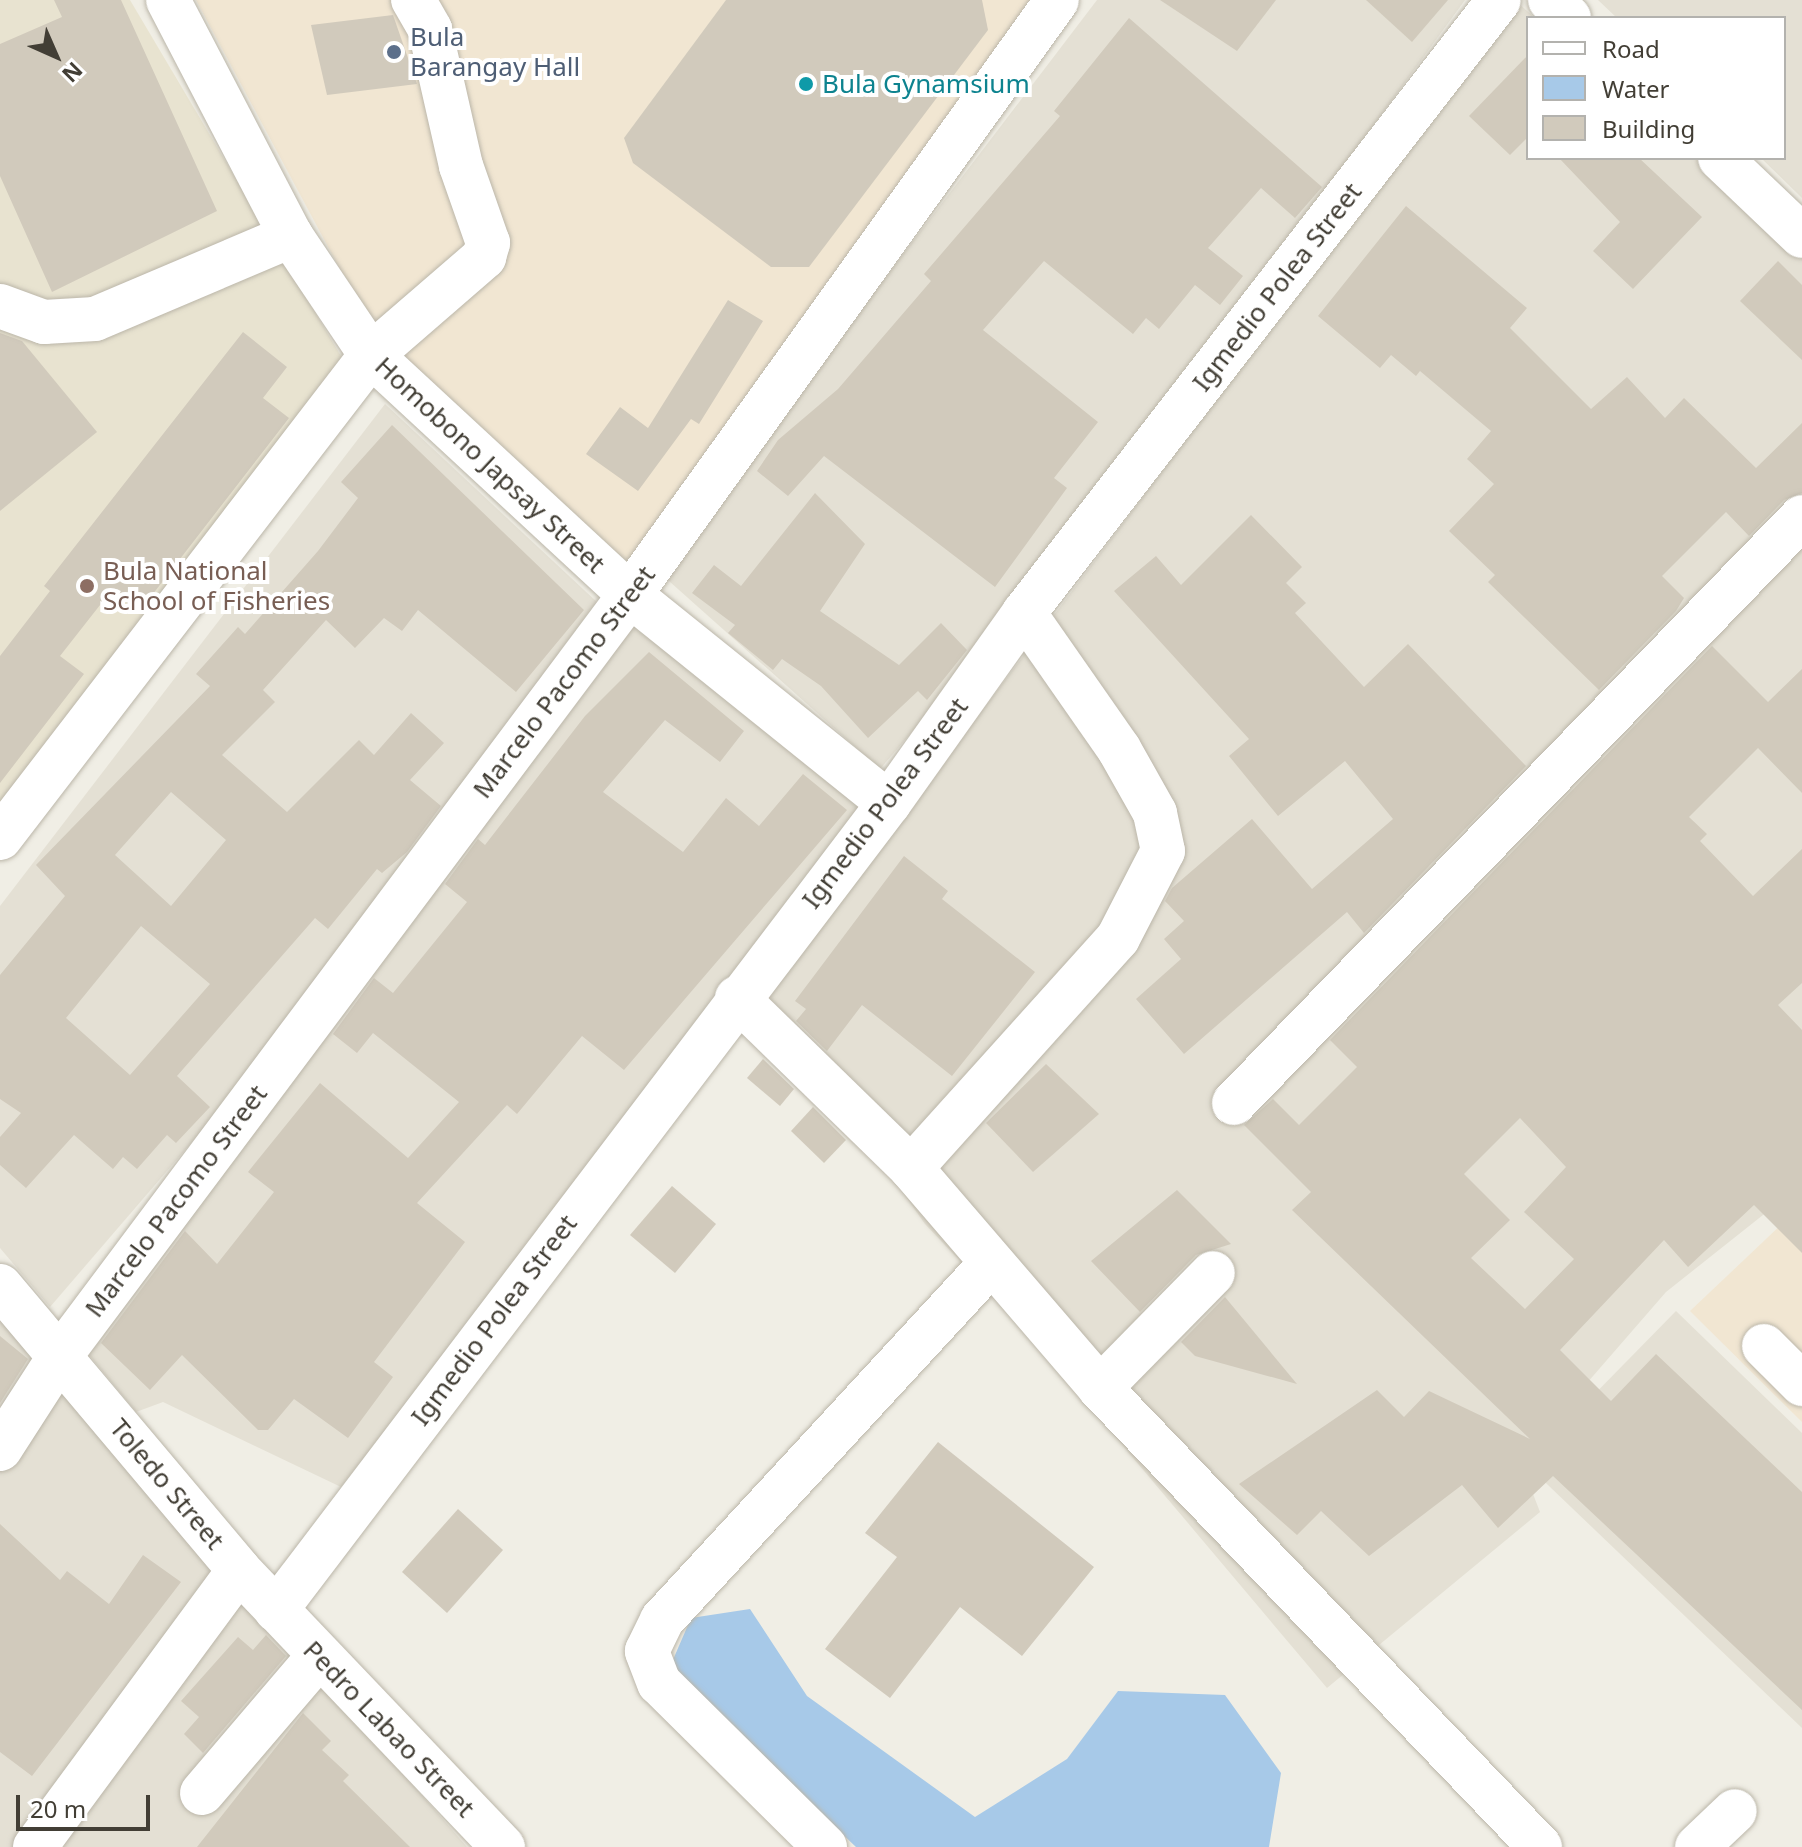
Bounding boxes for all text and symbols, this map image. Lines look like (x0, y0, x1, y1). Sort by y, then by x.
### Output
north arrow (16, 16, 96, 96)
legend (1526, 16, 1786, 160)
place label: Bula Barangay Hall (410, 21, 580, 82)
text: Road (1602, 32, 1660, 65)
marker: Bula Barangay Hall (385, 43, 403, 61)
text: N (56, 56, 90, 90)
place label: Bula Gynamsium (822, 68, 1030, 100)
text: Water (1602, 72, 1669, 105)
marker: Bula Gynamsium (797, 75, 815, 93)
text: Building (1602, 112, 1695, 145)
street label: Igmedio Polea Street (1186, 177, 1368, 397)
street label: Homobono Japsay Street (369, 350, 611, 580)
place label: Bula National School of Fisheries (103, 555, 330, 616)
street label: Marcelo Pacomo Street (466, 560, 662, 804)
marker: Bula National School of Fisheries (78, 577, 96, 595)
street label: Igmedio Polea Street (796, 691, 974, 915)
street label: Marcelo Pacomo Street (78, 1079, 274, 1323)
street label: Igmedio Polea Street (405, 1208, 583, 1432)
street label: Toledo Street (103, 1412, 231, 1556)
street label: Pedro Labao Street (297, 1634, 481, 1824)
scale bar (20, 1779, 154, 1829)
text: 20 m (30, 1792, 86, 1825)

